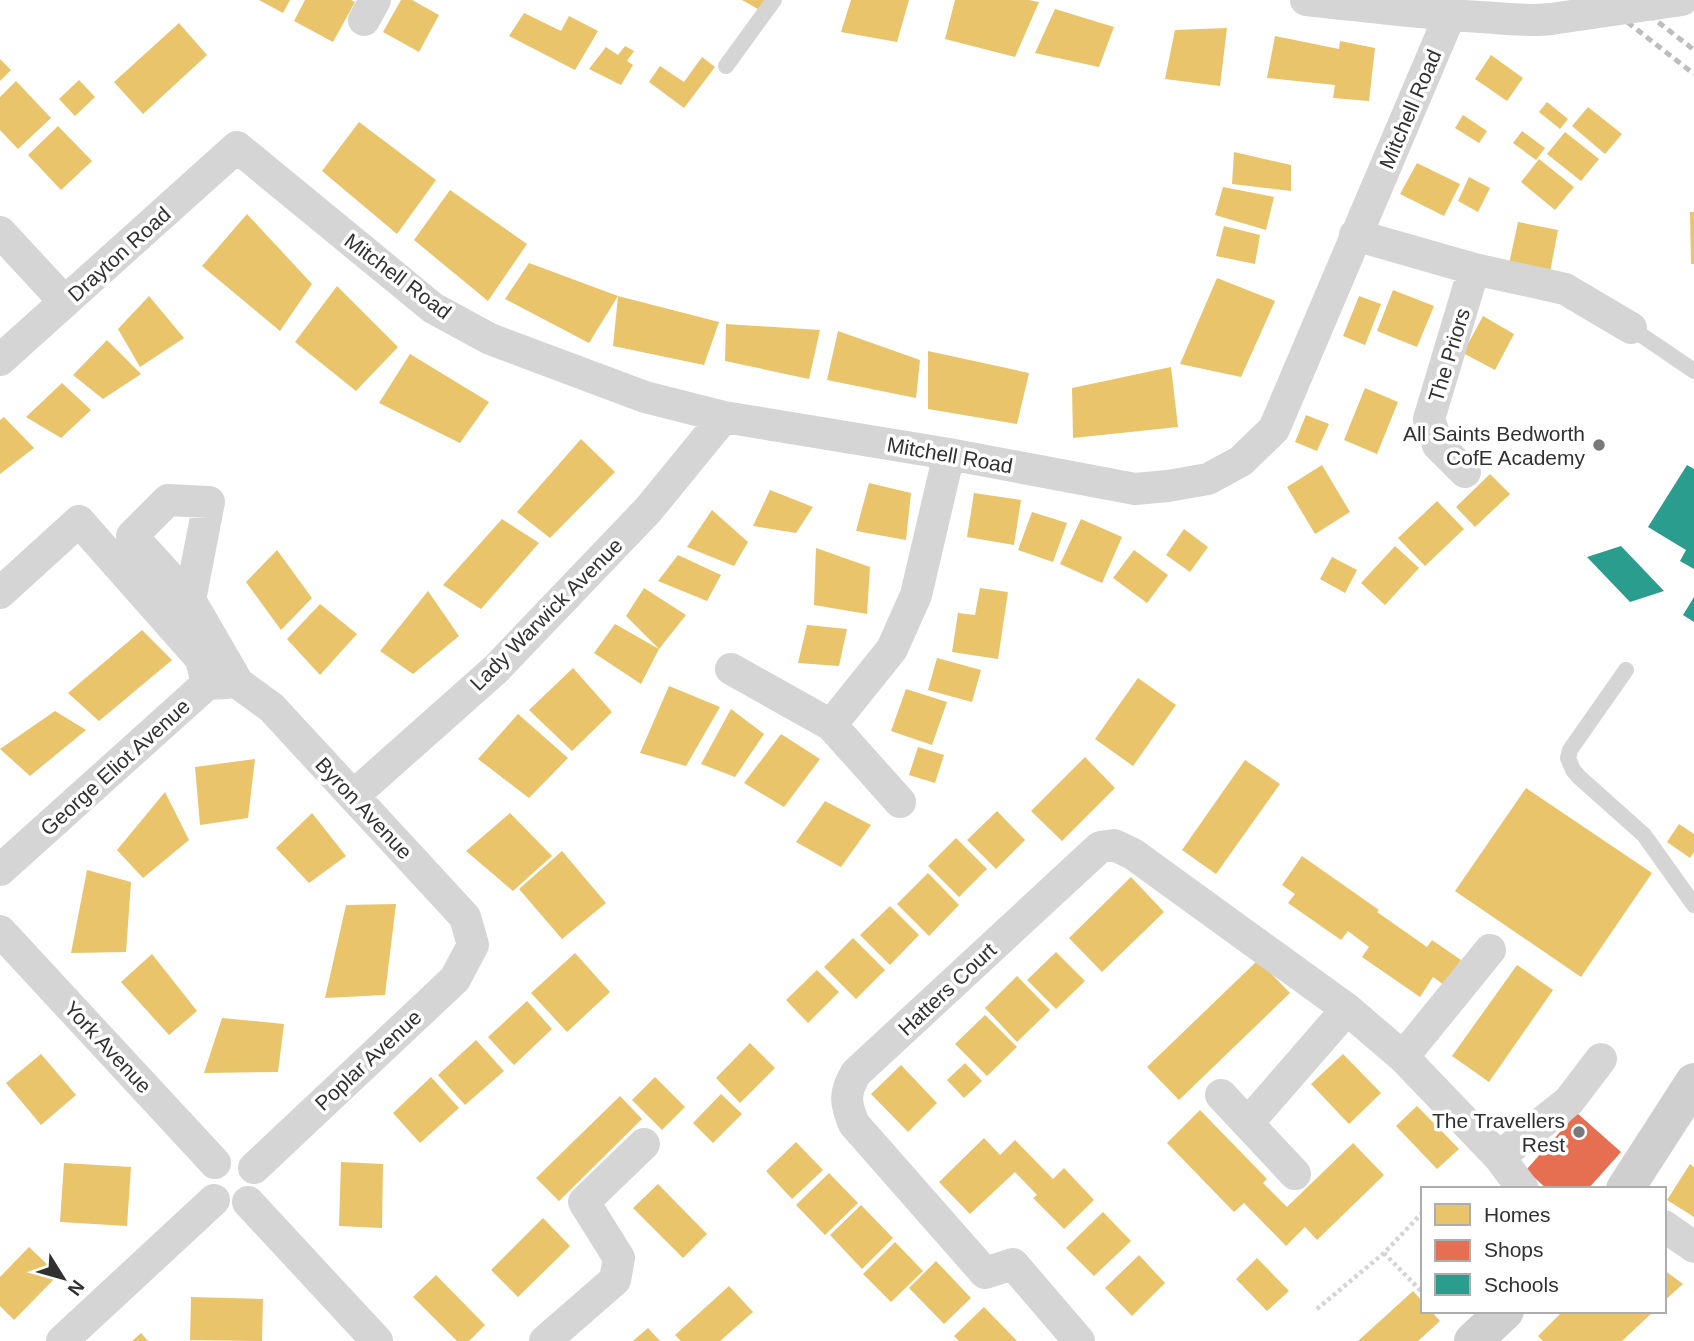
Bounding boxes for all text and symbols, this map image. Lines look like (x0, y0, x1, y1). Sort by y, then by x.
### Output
street label: Mitchell Road (1375, 46, 1445, 172)
street label: Drayton Road (63, 202, 175, 306)
street label: Mitchell Road (340, 229, 456, 323)
street label: The Priors (1424, 305, 1474, 405)
place label: All Saints Bedworth CofE Academy (1403, 422, 1585, 469)
street label: Mitchell Road (885, 433, 1015, 477)
marker: All Saints Bedworth CofE Academy (1591, 437, 1607, 453)
street label: Lady Warwick Avenue (465, 533, 627, 695)
street label: George Eliot Avenue (36, 694, 194, 840)
street label: Byron Avenue (311, 752, 417, 864)
street label: Hatters Court (893, 938, 1001, 1040)
street label: York Avenue (60, 996, 156, 1098)
street label: Poplar Avenue (310, 1005, 426, 1115)
place label: The Travellers Rest (1432, 1109, 1565, 1156)
marker: The Travellers Rest (1571, 1124, 1587, 1140)
legend (1421, 1187, 1666, 1313)
text: Homes (1484, 1203, 1551, 1226)
text: Shops (1484, 1238, 1544, 1261)
north arrow (28, 1243, 98, 1313)
text: Schools (1484, 1273, 1559, 1296)
text: N (64, 1276, 89, 1300)

